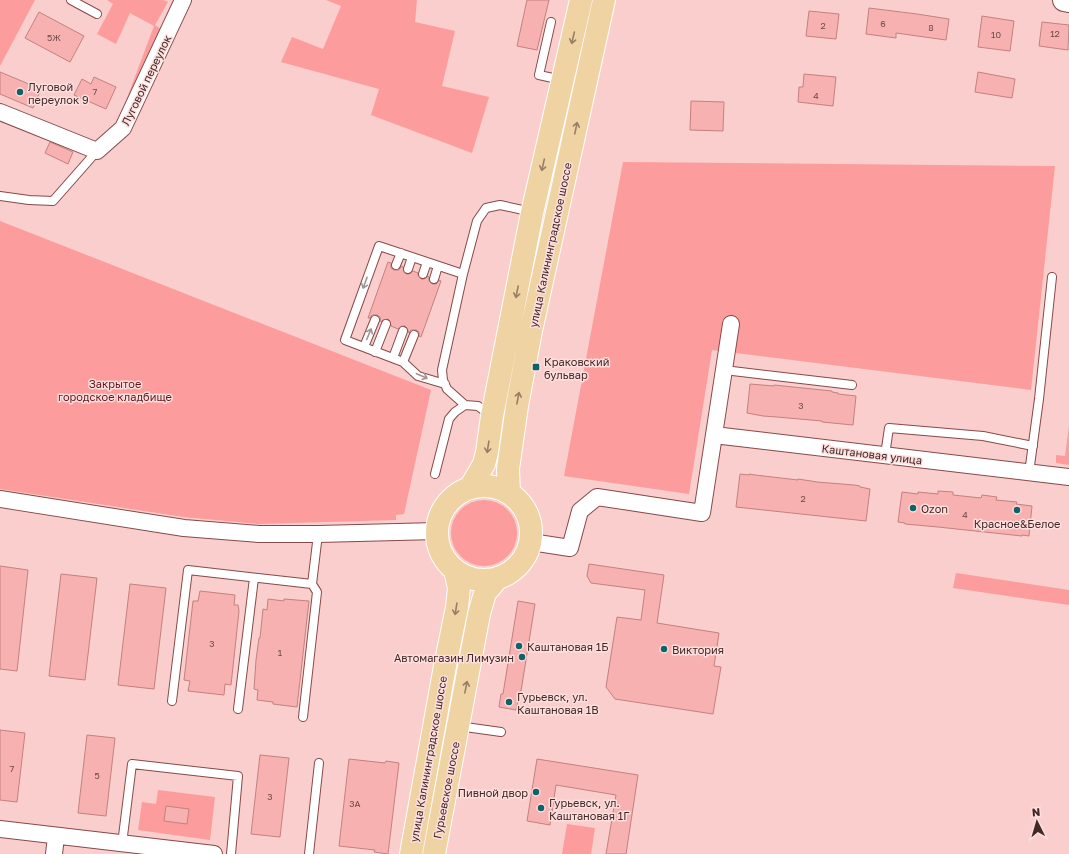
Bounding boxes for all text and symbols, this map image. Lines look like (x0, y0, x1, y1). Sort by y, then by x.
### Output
house number: 6 (880, 18, 886, 29)
house number: 2 (820, 20, 826, 31)
house number: 8 (928, 22, 934, 33)
house number: 12 (1050, 28, 1060, 39)
house number: 10 (991, 29, 1001, 40)
one-way arrow (568, 31, 576, 44)
house number: 5Ж (47, 32, 61, 43)
street label: Луговой переулок (118, 32, 174, 127)
place label: Луговой переулок 9 (28, 80, 89, 106)
house number: 7 (93, 86, 98, 97)
marker: Луговой переулок 9 (15, 87, 25, 97)
house number: 4 (813, 90, 819, 101)
one-way arrow (573, 122, 581, 135)
one-way arrow (539, 158, 547, 171)
street label: улица Калининградское шоссе (526, 161, 574, 329)
one-way arrow (361, 276, 369, 288)
one-way arrow (512, 285, 520, 298)
one-way arrow (366, 328, 374, 340)
place label: Краковский бульвар (544, 355, 609, 381)
marker: Краковский бульвар (531, 362, 541, 372)
one-way arrow (416, 373, 428, 381)
park label: Закрытое городское кладбище (58, 377, 172, 403)
one-way arrow (514, 392, 522, 405)
house number: 3 (798, 400, 804, 411)
one-way arrow (484, 440, 492, 453)
street label: Каштановая улица (821, 441, 923, 467)
house number: 2 (800, 493, 806, 504)
place label: Ozon (921, 502, 948, 515)
marker: Ozon (908, 503, 918, 513)
marker: Красное&Белое (1012, 505, 1022, 515)
house number: 4 (962, 509, 968, 520)
place label: Красное&Белое (974, 517, 1060, 530)
one-way arrow (452, 602, 460, 615)
house number: 3 (209, 638, 215, 649)
place label: Каштановая 1Б (527, 640, 609, 653)
marker: Каштановая 1Б (514, 641, 524, 651)
place label: Виктория (672, 643, 724, 656)
marker: Виктория (659, 644, 669, 654)
house number: 1 (278, 647, 283, 658)
place label: Автомагазин Лимузин (394, 651, 514, 664)
marker: Автомагазин Лимузин (517, 652, 527, 662)
street label: улица Калининградское шоссе (407, 675, 449, 843)
one-way arrow (462, 681, 470, 694)
place label: Гурьевск, ул. Каштановая 1В (517, 690, 599, 716)
marker: Гурьевск, ул. Каштановая 1В (504, 697, 514, 707)
street label: Гурьевское шоссе (430, 740, 462, 840)
house number: 7 (10, 763, 15, 774)
house number: 5 (94, 770, 100, 781)
place label: Пивной двор (458, 786, 528, 799)
marker: Пивной двор (531, 787, 541, 797)
house number: 3 (267, 791, 273, 802)
place label: Гурьевск, ул. Каштановая 1Г (549, 796, 629, 822)
house number: 3А (349, 798, 361, 809)
north arrow (1017, 802, 1057, 842)
marker: Гурьевск, ул. Каштановая 1Г (536, 803, 546, 813)
text: N (1031, 805, 1041, 818)

